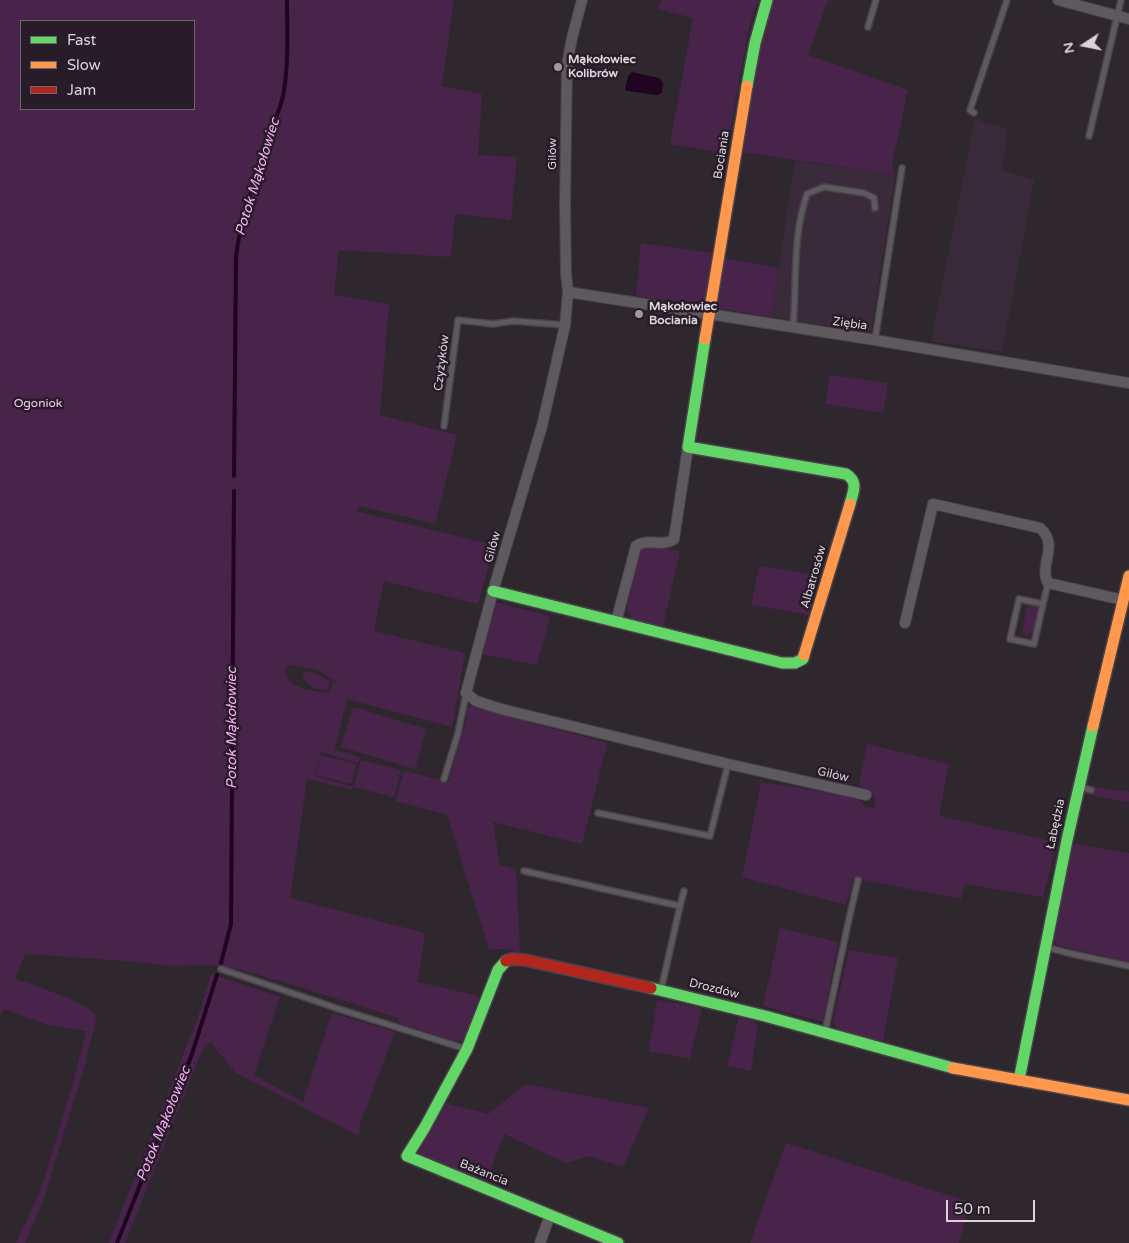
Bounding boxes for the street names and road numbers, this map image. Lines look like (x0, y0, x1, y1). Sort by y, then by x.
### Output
street label: Bociania (711, 130, 733, 180)
street label: Gilów (546, 138, 560, 170)
street label: Ziębia (832, 314, 868, 334)
street label: Czyżyków (431, 334, 453, 392)
street label: Gilów (482, 530, 504, 564)
street label: Albatrosów (798, 544, 830, 610)
street label: Gilów (816, 764, 850, 786)
street label: Łabędzia (1044, 797, 1068, 851)
street label: Drozdów (688, 976, 740, 1002)
street label: Bażancia (458, 1157, 510, 1189)

